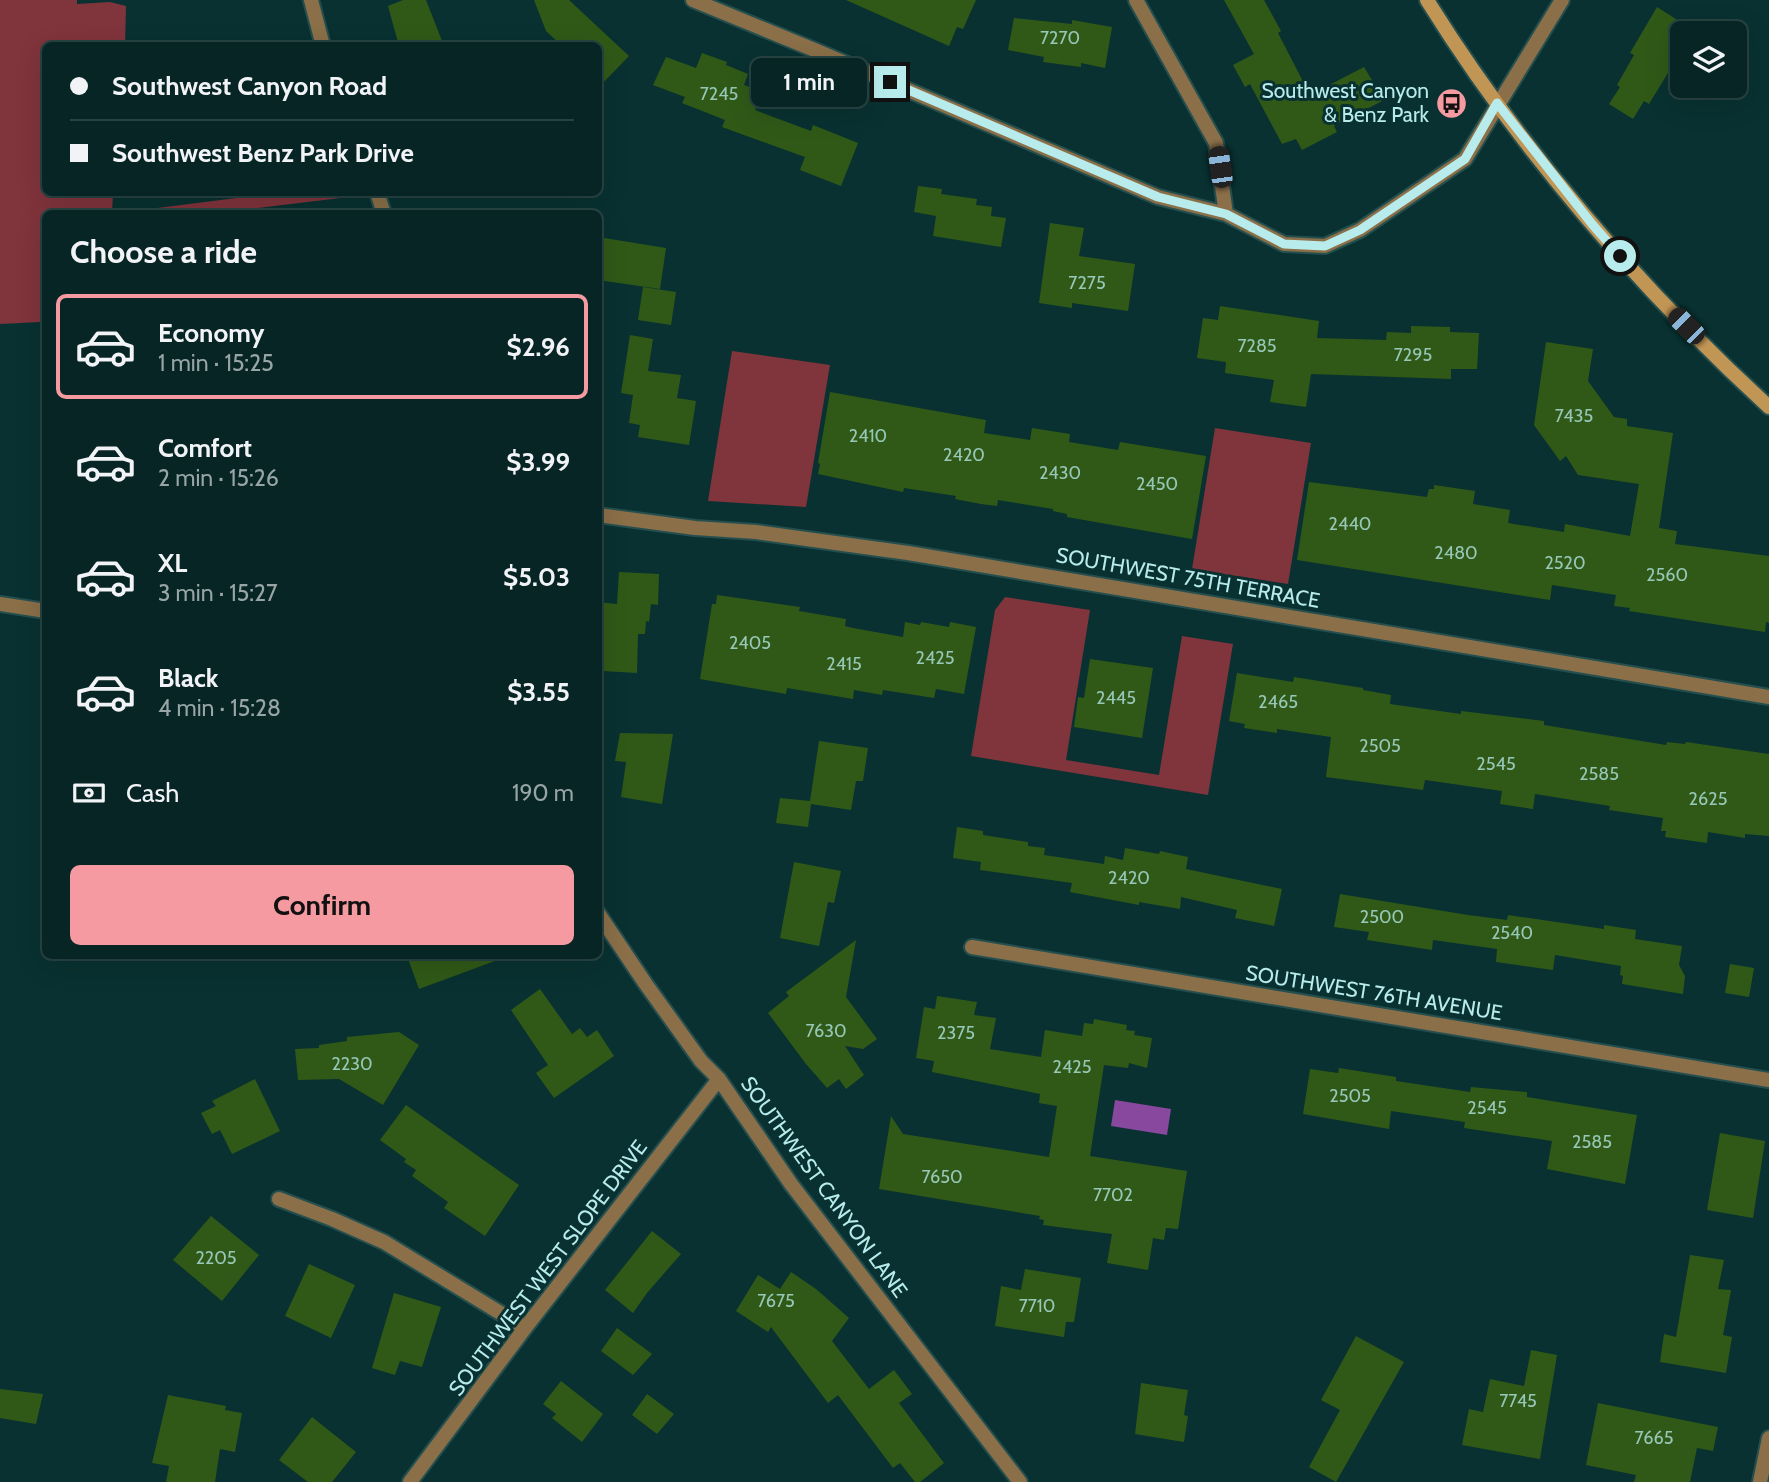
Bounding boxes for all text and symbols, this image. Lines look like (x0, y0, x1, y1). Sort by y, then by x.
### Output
map controls (1670, 21, 1747, 98)
button: layers (1670, 21, 1747, 98)
house number: 7270 (1040, 27, 1080, 49)
callout: 1 min (750, 57, 866, 106)
route end (874, 66, 906, 98)
text: 1 min (783, 68, 835, 96)
text: Southwest Canyon Road (112, 70, 387, 102)
place label: Southwest Canyon & Benz Park (1261, 78, 1430, 127)
house number: 7245 (700, 83, 738, 105)
bus stop icon: Southwest Canyon & Benz Park (1435, 86, 1469, 120)
text: Southwest Benz Park Drive (112, 137, 414, 169)
car (1207, 145, 1234, 189)
text: Choose a ride (70, 232, 257, 271)
route start (1604, 240, 1636, 272)
house number: 7275 (1068, 272, 1106, 294)
car (1664, 304, 1709, 348)
icon: car (74, 315, 137, 378)
text: Economy (158, 317, 264, 349)
text: $2.96 (507, 331, 570, 363)
house number: 7285 (1237, 335, 1277, 357)
house number: 7295 (1394, 344, 1432, 366)
text: 1 min · 15:25 (158, 349, 274, 377)
house number: 7435 (1555, 405, 1593, 427)
house number: 2410 (849, 425, 887, 447)
icon: car (74, 430, 137, 493)
text: Comfort (158, 432, 252, 464)
house number: 2420 (943, 444, 985, 466)
text: $3.99 (506, 446, 570, 478)
house number: 2430 (1039, 462, 1081, 484)
text: 2 min · 15:26 (158, 464, 279, 492)
house number: 2450 (1136, 473, 1178, 495)
house number: 2440 (1329, 513, 1371, 535)
street label: SOUTHWEST 75TH TERRACE (1054, 542, 1322, 613)
house number: 2480 (1434, 542, 1478, 564)
icon: car (74, 545, 137, 608)
text: XL (158, 547, 187, 579)
house number: 2520 (1544, 552, 1586, 574)
text: $5.03 (503, 561, 570, 593)
house number: 2560 (1646, 564, 1688, 586)
text: 3 min · 15:27 (158, 579, 278, 607)
house number: 2405 (729, 632, 771, 654)
house number: 2425 (915, 647, 955, 669)
house number: 2415 (826, 653, 862, 675)
icon: car (74, 660, 137, 723)
text: Black (158, 662, 218, 694)
text: $3.55 (507, 676, 570, 708)
house number: 2445 (1096, 687, 1136, 709)
house number: 2465 (1258, 691, 1298, 713)
text: 4 min · 15:28 (158, 694, 281, 722)
house number: 2505 (1359, 735, 1401, 757)
house number: 2545 (1476, 753, 1516, 775)
house number: 2585 (1579, 763, 1619, 785)
icon: cash (70, 774, 108, 812)
text: Cash (126, 777, 179, 809)
text: 190 m (512, 779, 574, 807)
house number: 2625 (1689, 788, 1727, 810)
button: Confirm (70, 865, 574, 945)
house number: 2420 (1108, 867, 1150, 889)
house number: 2500 (1360, 906, 1404, 928)
house number: 2540 (1491, 922, 1533, 944)
street label: SOUTHWEST 76TH AVENUE (1244, 960, 1504, 1025)
house number: 7630 (805, 1020, 847, 1042)
house number: 2375 (937, 1022, 975, 1044)
house number: 2230 (331, 1053, 373, 1075)
house number: 2425 (1052, 1056, 1092, 1078)
street label: SOUTHWEST CANYON LANE (736, 1071, 913, 1302)
house number: 2505 (1329, 1085, 1371, 1107)
house number: 2545 (1467, 1097, 1507, 1119)
house number: 2585 (1572, 1131, 1612, 1153)
street label: SOUTHWEST WEST SLOPE DRIVE (443, 1135, 652, 1400)
house number: 7650 (921, 1166, 963, 1188)
house number: 7702 (1093, 1184, 1133, 1206)
house number: 2205 (195, 1247, 237, 1269)
house number: 7675 (757, 1290, 795, 1312)
house number: 7710 (1019, 1295, 1055, 1317)
house number: 7745 (1499, 1390, 1537, 1412)
house number: 7665 (1635, 1427, 1673, 1449)

